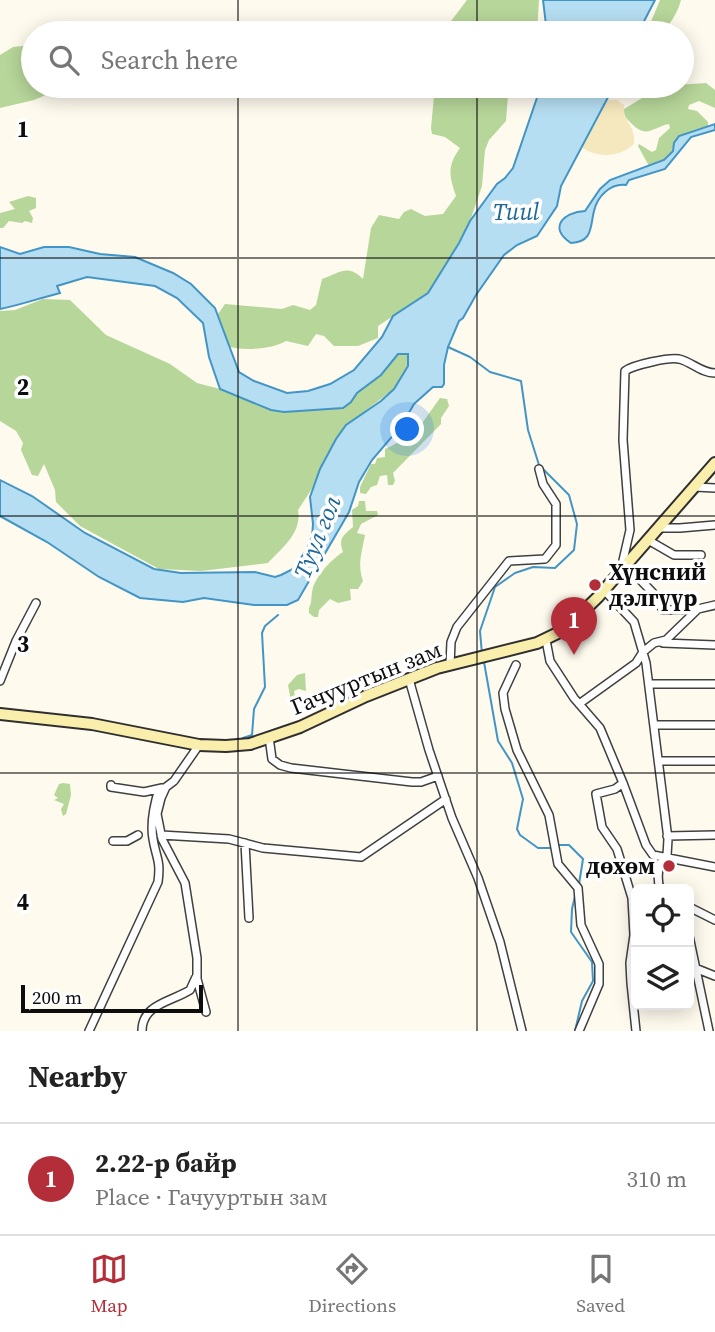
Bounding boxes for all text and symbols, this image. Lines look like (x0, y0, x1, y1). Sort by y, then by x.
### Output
search box (21, 21, 694, 98)
icon: search (45, 41, 83, 79)
text: Search here (101, 42, 238, 78)
text: 1 (17, 113, 29, 145)
water label: Tuul (493, 195, 540, 228)
text: 2 (17, 371, 29, 403)
your location (390, 412, 424, 446)
water label: Туул гол (286, 491, 348, 583)
place label: Хүнсний дэлгүүр (609, 556, 706, 614)
marker: Хүнсний дэлгүүр (587, 577, 603, 593)
pin: 1 (551, 597, 597, 655)
text: 3 (17, 628, 29, 660)
street label: Гачууртын зам (286, 633, 446, 723)
place label: дөхөм (586, 850, 655, 882)
marker: дөхөм (661, 858, 677, 874)
map controls (631, 884, 694, 1010)
button: locate (631, 884, 694, 947)
text: 4 (17, 886, 29, 918)
button: layers (631, 947, 694, 1010)
scale bar (21, 982, 203, 1014)
text: 200 m (32, 984, 82, 1010)
text: Nearby (28, 1056, 127, 1097)
text: 2.22-р байр (95, 1145, 237, 1181)
text: 1 (45, 1163, 57, 1195)
text: 310 m (626, 1163, 687, 1195)
text: Place · Гачууртын зам (95, 1181, 328, 1213)
tab: Map (90, 1250, 128, 1318)
tab: Directions (308, 1250, 396, 1318)
tab: Saved (576, 1250, 625, 1318)

